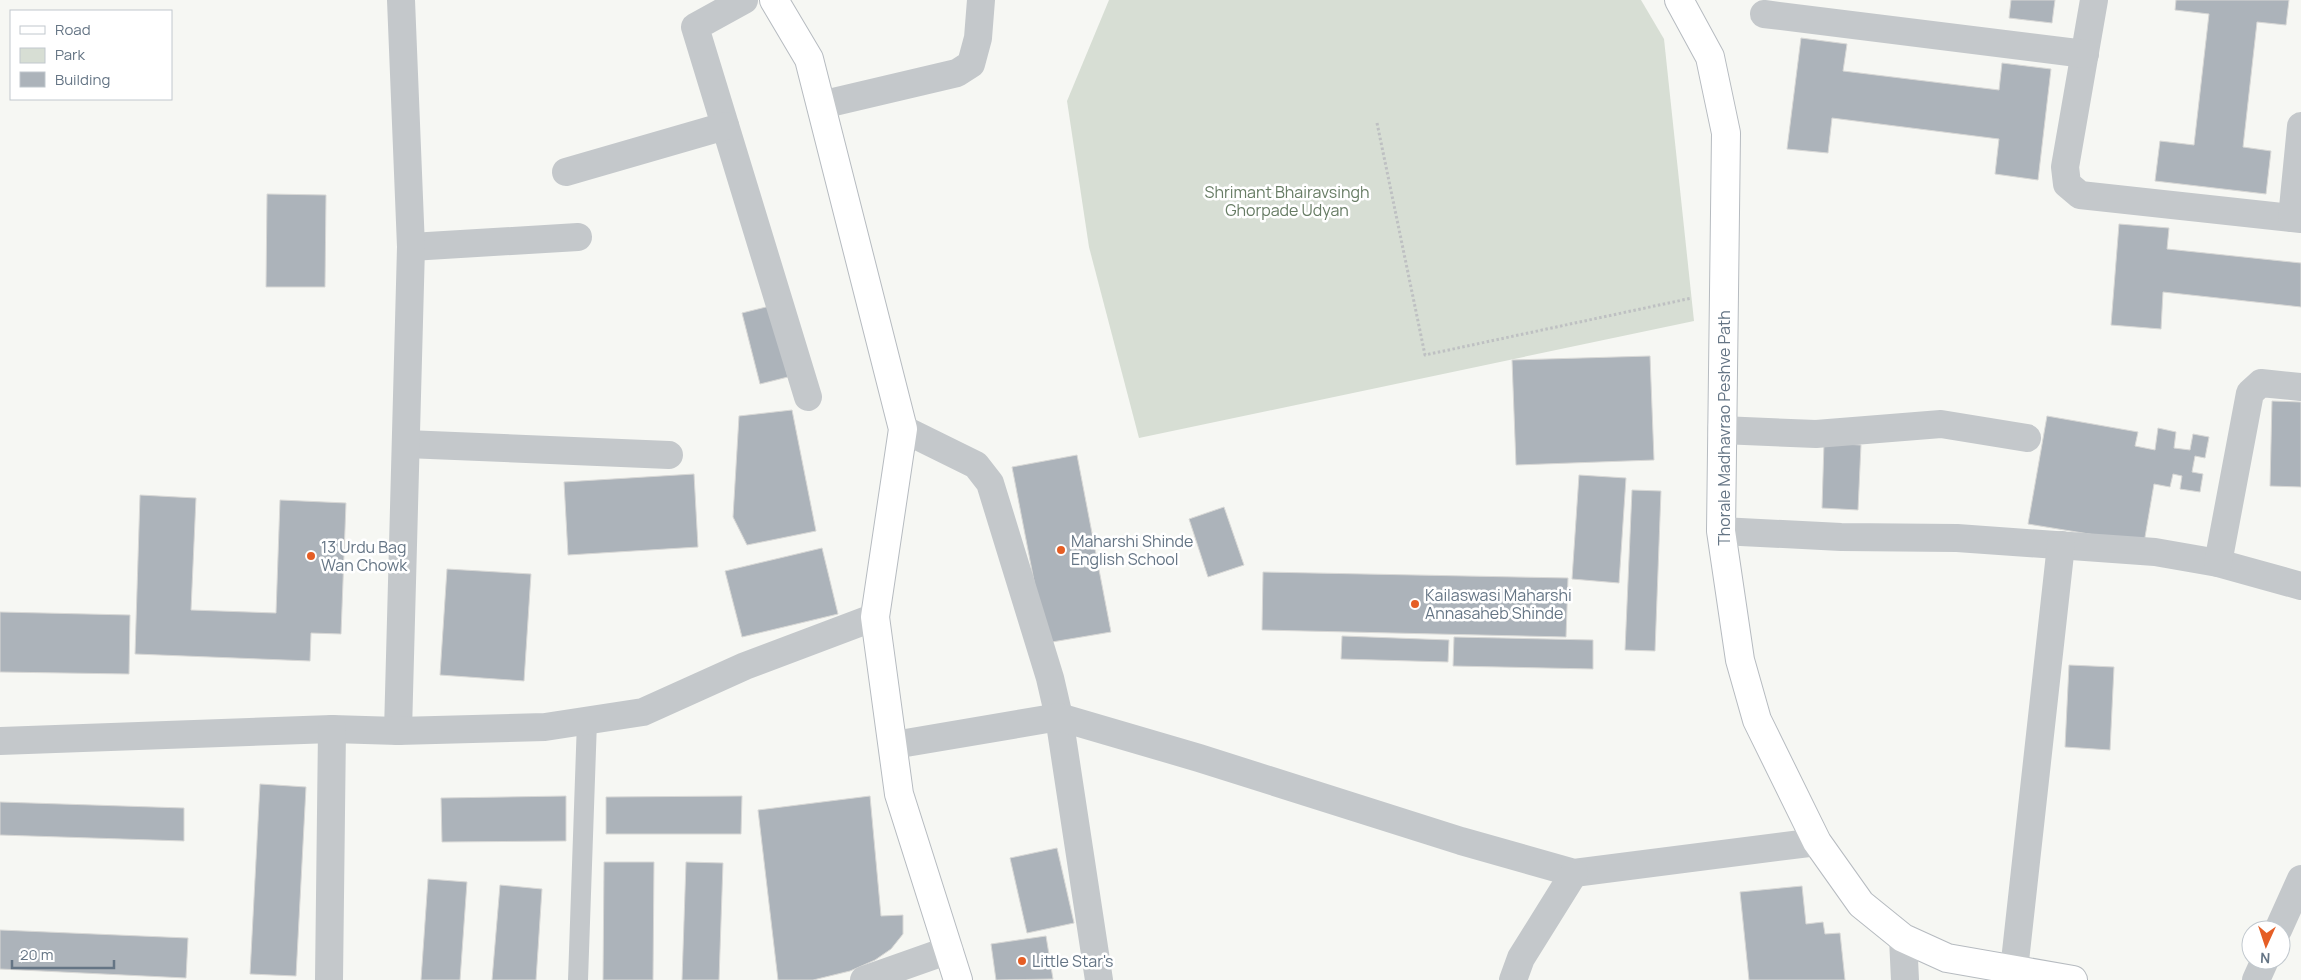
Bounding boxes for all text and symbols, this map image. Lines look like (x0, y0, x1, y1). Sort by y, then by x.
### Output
legend (10, 10, 172, 100)
text: Road (55, 19, 91, 40)
text: Park (55, 44, 85, 65)
text: Building (55, 69, 110, 90)
park label: Shrimant Bhairavsingh Ghorpade Udyan (1205, 181, 1369, 221)
street label: Thorale Madhavrao Peshve Path (1713, 310, 1735, 546)
place label: Maharshi Shinde English School (1071, 530, 1193, 570)
place label: 13 Urdu Bag Wan Chowk (321, 536, 408, 576)
marker: Maharshi Shinde English School (1055, 544, 1067, 556)
marker: 13 Urdu Bag Wan Chowk (305, 550, 317, 562)
place label: Kailaswasi Maharshi Annasaheb Shinde (1425, 584, 1572, 624)
marker: Kailaswasi Maharshi Annasaheb Shinde (1409, 598, 1421, 610)
north arrow (2241, 920, 2291, 970)
scale bar (12, 938, 115, 970)
text: 20 m (20, 944, 53, 965)
text: N (2260, 949, 2271, 968)
place label: Little Star's (1032, 950, 1114, 972)
marker: Little Star's (1016, 955, 1028, 967)

